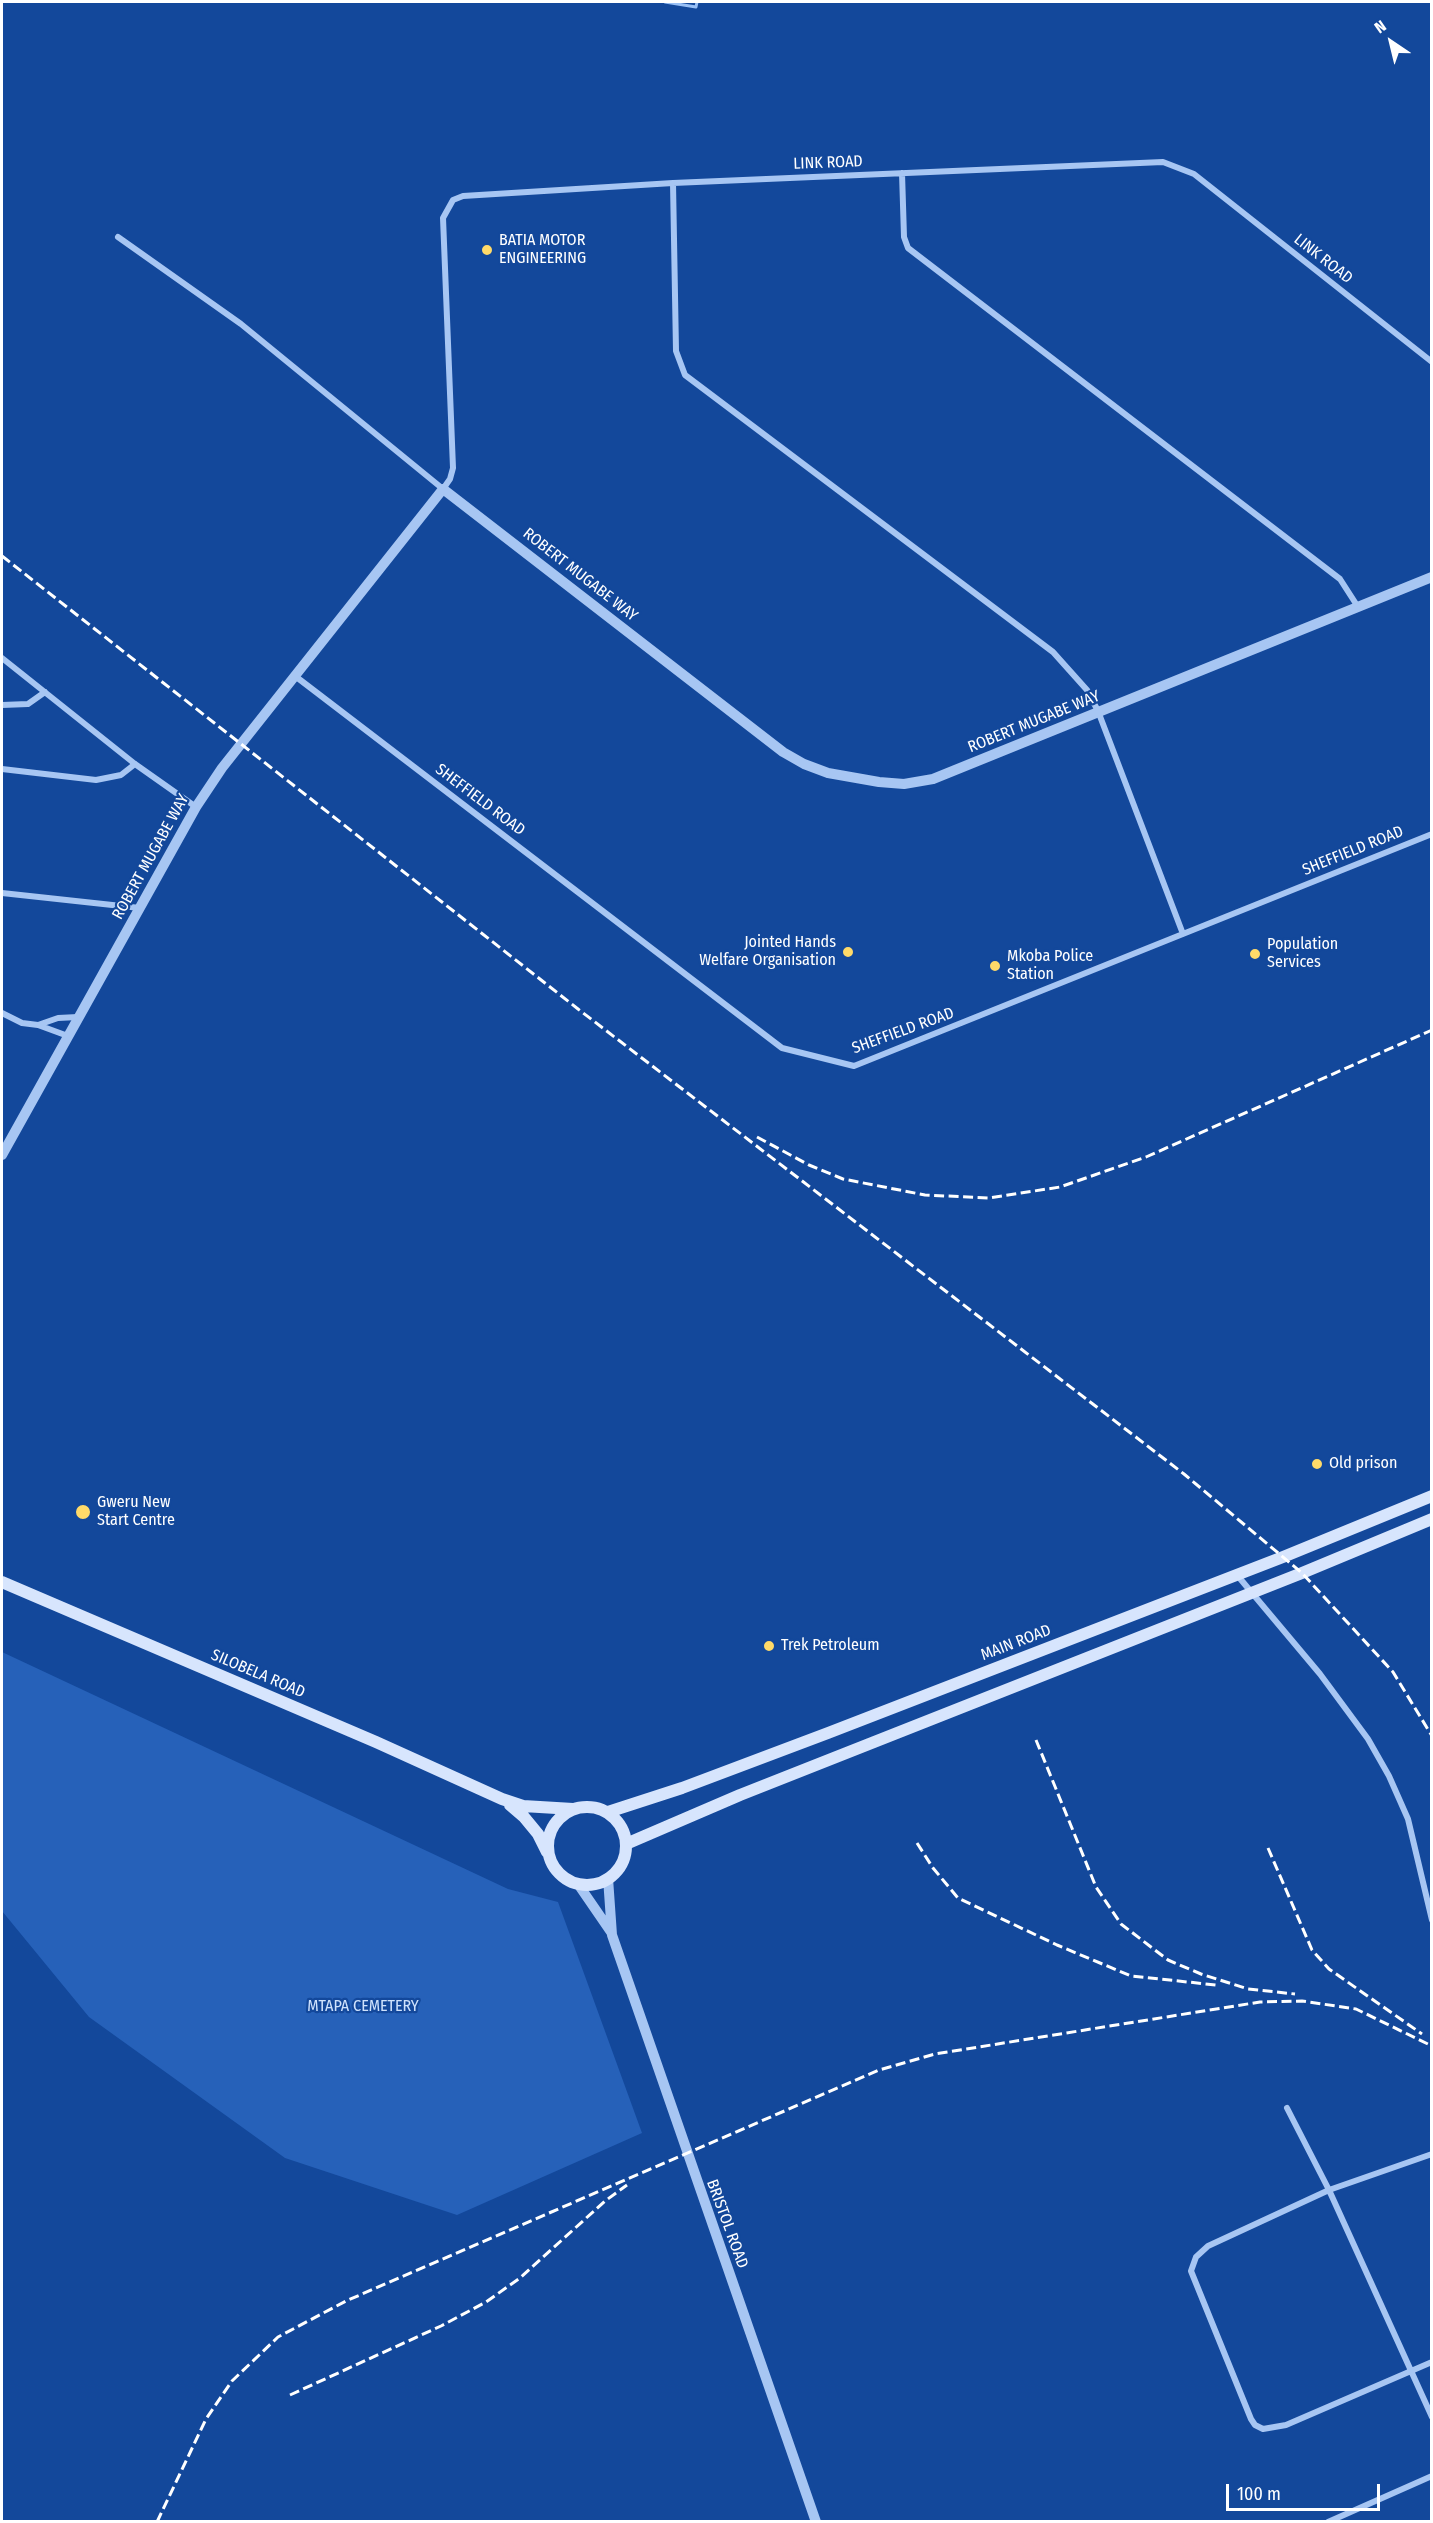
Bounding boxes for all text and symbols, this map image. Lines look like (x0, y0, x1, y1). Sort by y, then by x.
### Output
north arrow (1361, 12, 1421, 72)
text: N (1371, 16, 1390, 37)
street label: LINK ROAD (793, 152, 863, 174)
street label: LINK ROAD (1290, 230, 1356, 288)
place label: BATIA MOTOR ENGINEERING (499, 231, 586, 269)
marker: BATIA MOTOR ENGINEERING (480, 243, 494, 257)
street label: ROBERT MUGABE WAY (519, 524, 641, 626)
street label: ROBERT MUGABE WAY (965, 687, 1103, 757)
street label: SHEFFIELD ROAD (431, 760, 529, 840)
street label: ROBERT MUGABE WAY (109, 791, 193, 923)
street label: SHEFFIELD ROAD (1300, 822, 1406, 880)
place label: Jointed Hands Welfare Organisation (699, 933, 836, 971)
place label: Population Services (1267, 935, 1338, 973)
marker: Jointed Hands Welfare Organisation (841, 945, 855, 959)
place label: Mkoba Police Station (1007, 947, 1093, 985)
marker: Population Services (1248, 947, 1262, 961)
marker: Mkoba Police Station (988, 959, 1002, 973)
street label: SHEFFIELD ROAD (849, 1004, 957, 1058)
place label: Old prison (1329, 1454, 1397, 1474)
marker: Old prison (1310, 1457, 1324, 1471)
place label: Gweru New Start Centre (97, 1493, 175, 1531)
marker: Gweru New Start Centre (74, 1503, 92, 1521)
street label: MAIN ROAD (978, 1621, 1054, 1665)
place label: Trek Petroleum (781, 1636, 879, 1656)
marker: Trek Petroleum (762, 1639, 776, 1653)
street label: SILOBELA ROAD (208, 1646, 308, 1702)
park label: MTAPA CEMETERY (307, 1997, 419, 2017)
street label: BRISTOL ROAD (702, 2177, 752, 2271)
scale bar (1229, 2472, 1384, 2510)
text: 100 m (1237, 2483, 1281, 2505)

